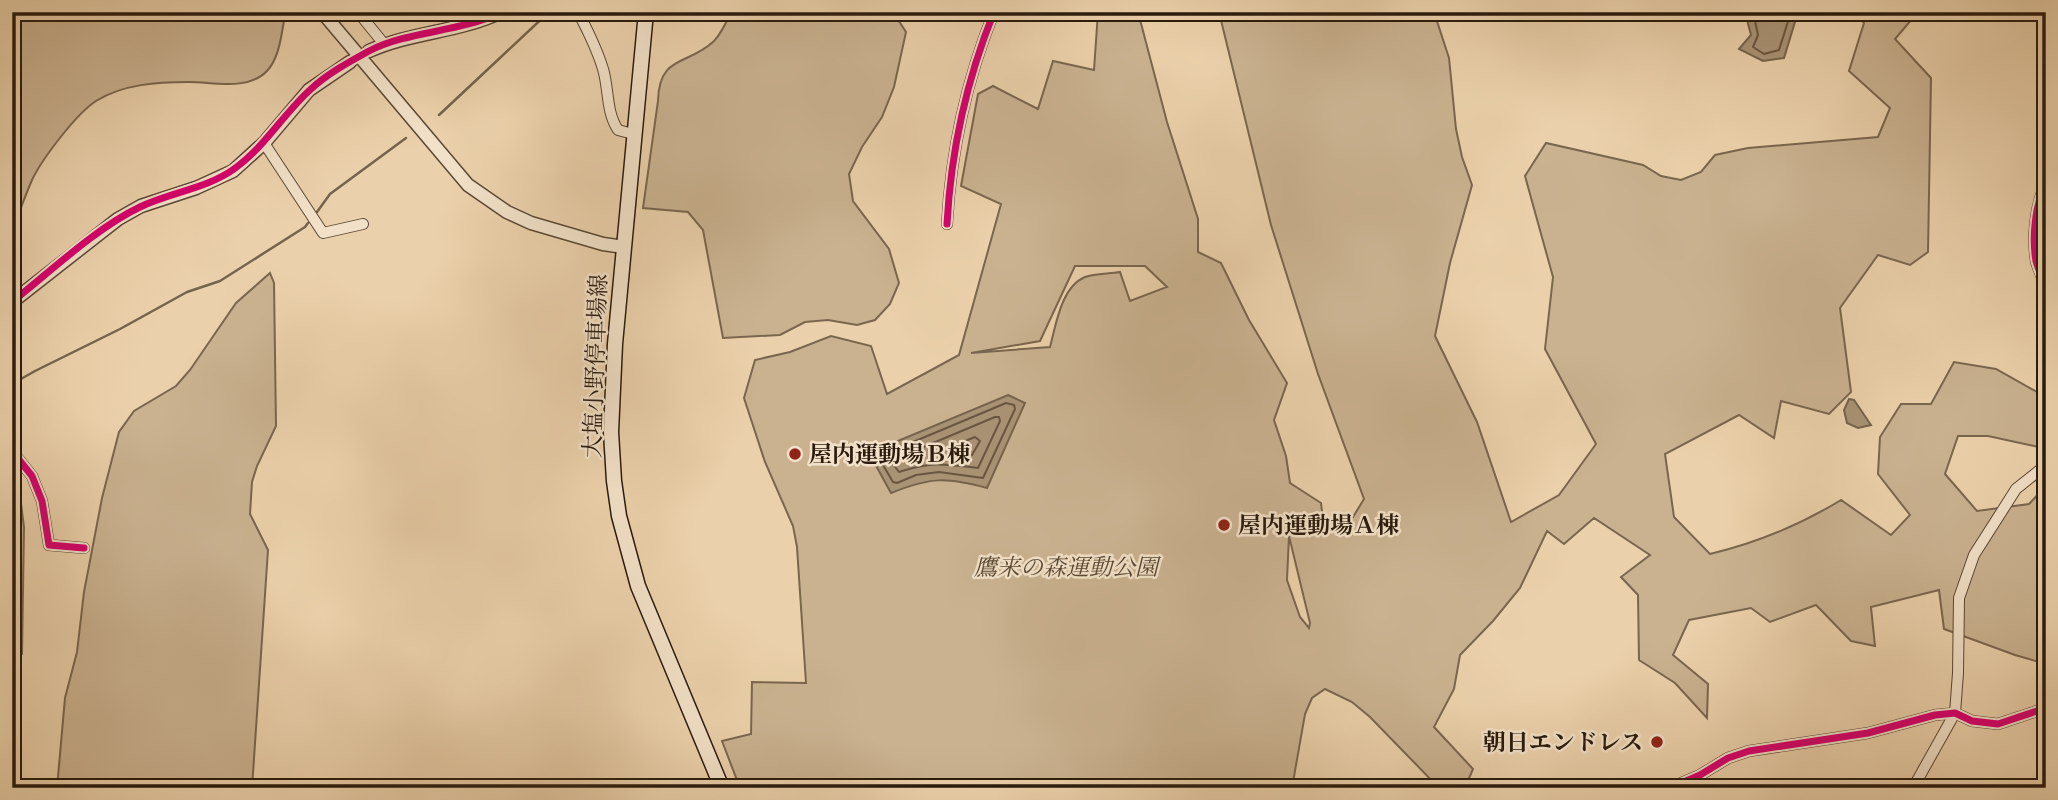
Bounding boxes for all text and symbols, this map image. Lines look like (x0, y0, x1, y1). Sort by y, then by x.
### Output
street label: 大塩小野停車場線 (578, 274, 613, 458)
place label: 屋内運動場Ｂ棟 (809, 440, 970, 469)
marker: 屋内運動場Ｂ棟 (787, 446, 803, 462)
place label: 屋内運動場Ａ棟 (1238, 511, 1399, 540)
marker: 屋内運動場Ａ棟 (1216, 517, 1232, 533)
park label: 鷹来の森運動公園 (974, 553, 1162, 582)
place label: 朝日エンドレス (1483, 728, 1643, 757)
marker: 朝日エンドレス (1649, 734, 1665, 750)

